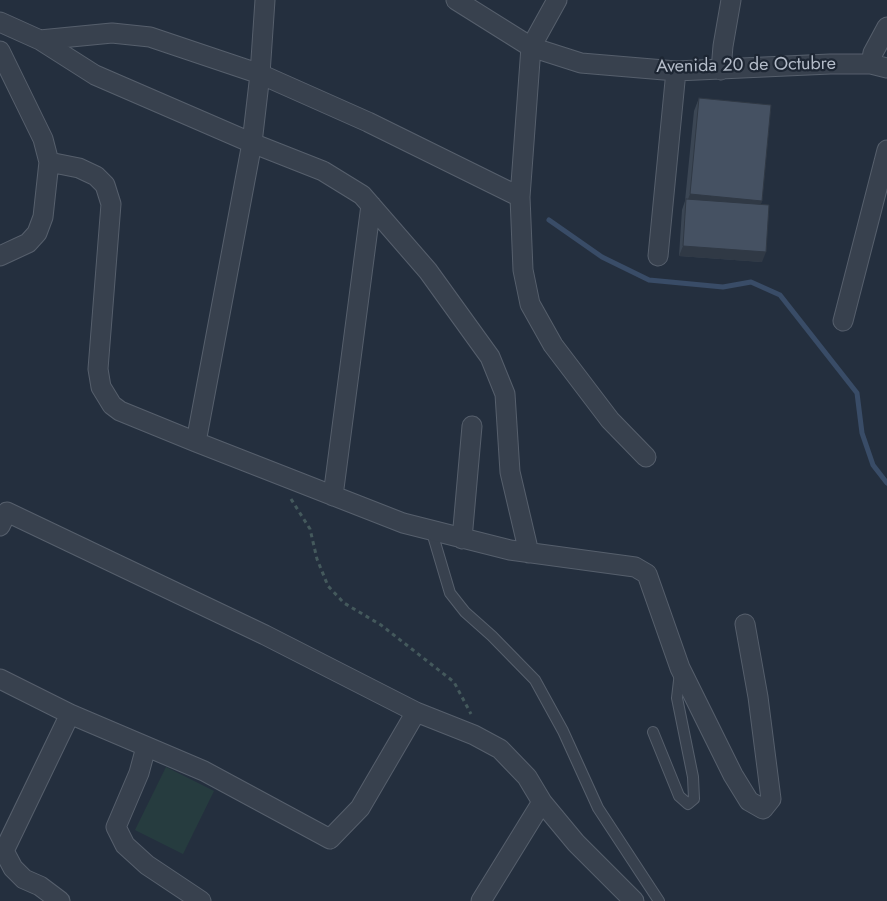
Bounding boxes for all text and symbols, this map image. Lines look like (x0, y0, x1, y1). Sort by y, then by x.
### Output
street label: Avenida 20 de Octubre (656, 54, 836, 78)

